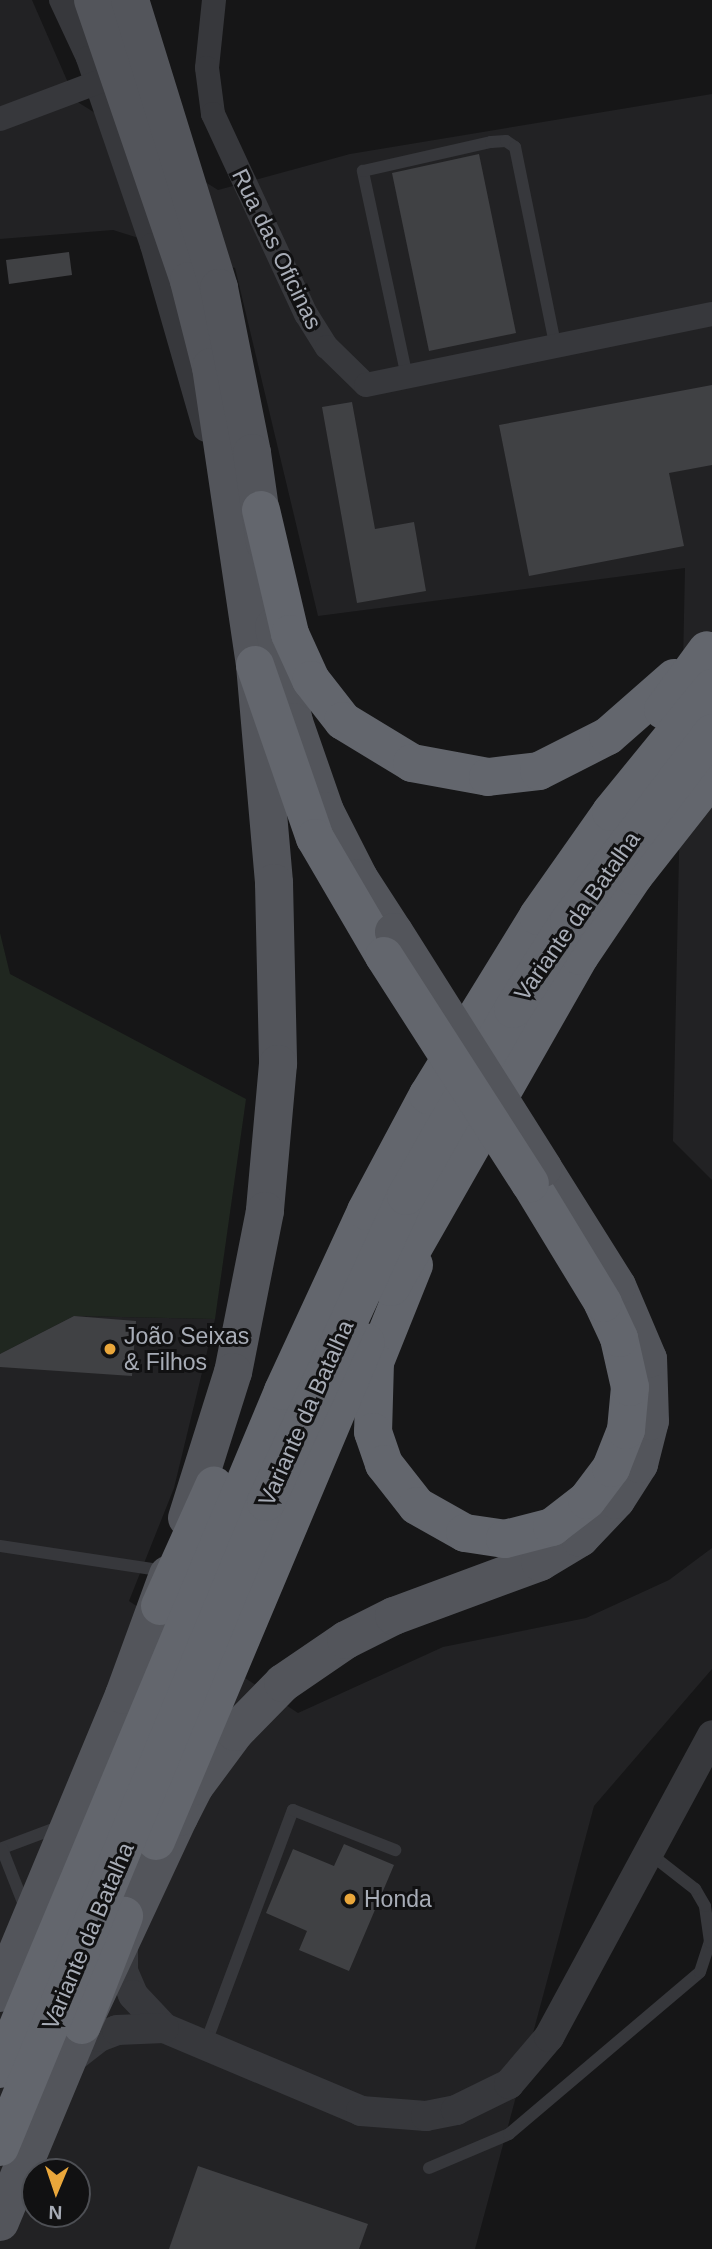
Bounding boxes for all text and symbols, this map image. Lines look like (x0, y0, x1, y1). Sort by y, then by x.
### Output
street label: Rua das Oficinas (226, 164, 328, 334)
street label: Variante da Batalha (508, 826, 646, 1006)
street label: Variante da Batalha (253, 1316, 359, 1510)
place label: João Seixas & Filhos (124, 1322, 249, 1376)
marker: João Seixas & Filhos (102, 1341, 118, 1357)
street label: Variante da Batalha (36, 1838, 140, 2034)
place label: Honda (364, 1885, 432, 1913)
marker: Honda (342, 1891, 358, 1907)
north arrow (21, 2158, 91, 2228)
text: N (48, 2202, 63, 2223)

